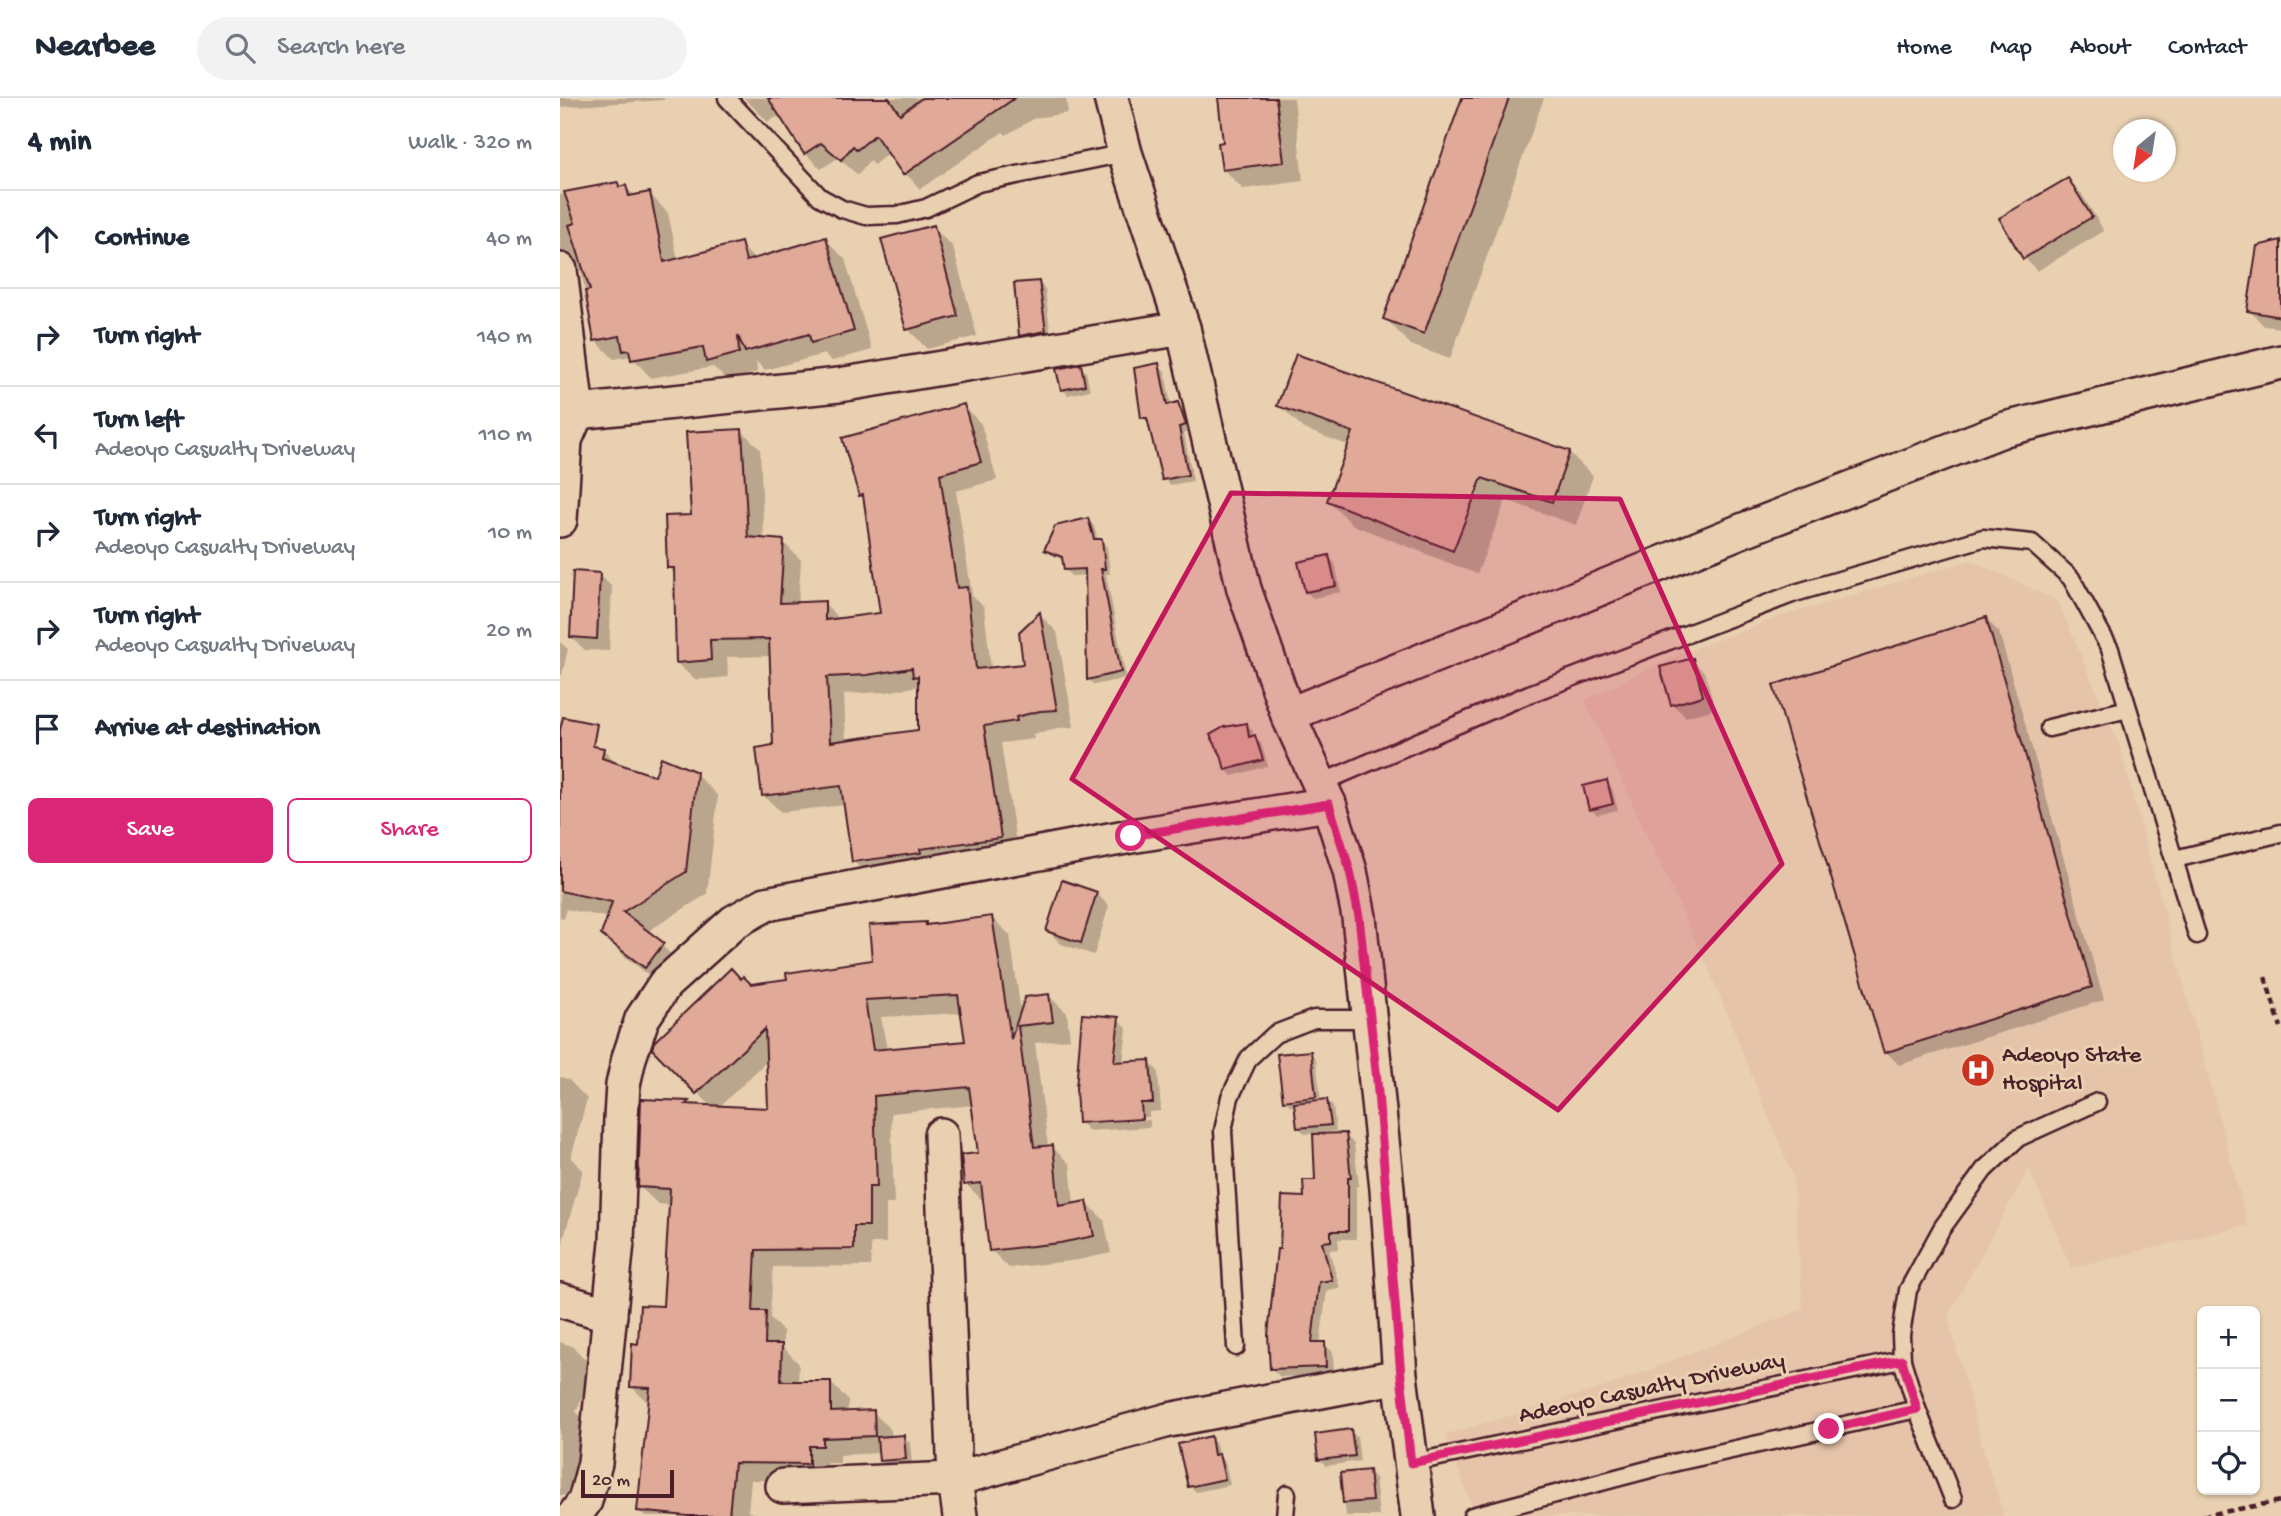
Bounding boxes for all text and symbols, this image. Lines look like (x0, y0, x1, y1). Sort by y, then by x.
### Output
search box (197, 17, 687, 80)
text: Nearbee (35, 29, 155, 67)
icon: search (221, 29, 259, 67)
text: Search here (277, 33, 405, 64)
text: Home (1896, 34, 1952, 63)
text: Map (1990, 34, 2032, 63)
text: About (2070, 34, 2130, 63)
text: Contact (2168, 34, 2246, 63)
north arrow (2113, 119, 2176, 182)
text: 4 min (28, 126, 91, 161)
text: Walk · 320 m (408, 130, 532, 157)
icon: ahead (28, 220, 66, 258)
text: Continue (95, 224, 189, 255)
text: 40 m (486, 226, 532, 253)
icon: right (28, 318, 66, 356)
text: Turn right (95, 322, 199, 353)
text: 140 m (477, 324, 532, 351)
text: Turn left (95, 406, 183, 437)
icon: left (28, 416, 66, 454)
text: 110 m (479, 422, 532, 449)
text: Adeoyo Casualty Driveway (95, 437, 355, 464)
text: Turn right (95, 504, 199, 535)
icon: right (28, 514, 66, 552)
text: 10 m (488, 520, 532, 547)
text: Adeoyo Casualty Driveway (95, 535, 355, 562)
text: Turn right (95, 602, 199, 633)
icon: right (28, 612, 66, 650)
text: 20 m (486, 618, 532, 645)
text: Adeoyo Casualty Driveway (95, 633, 355, 660)
icon: arrive (28, 710, 66, 748)
text: Arrive at destination (95, 714, 320, 745)
button: Save (28, 798, 273, 863)
button: Share (287, 798, 532, 863)
route start (1115, 820, 1146, 851)
place label: Adeoyo State Hospital (2002, 1042, 2142, 1099)
hospital icon: Adeoyo State Hospital (1959, 1051, 1997, 1089)
map controls (2197, 1306, 2260, 1495)
button: + (2197, 1306, 2260, 1369)
street label: Adeoyo Casualty Driveway (1516, 1347, 1788, 1431)
button: − (2197, 1369, 2260, 1432)
route end (1813, 1413, 1844, 1444)
button: locate (2197, 1432, 2260, 1495)
scale bar (581, 1467, 674, 1499)
text: 20 m (592, 1470, 630, 1493)

